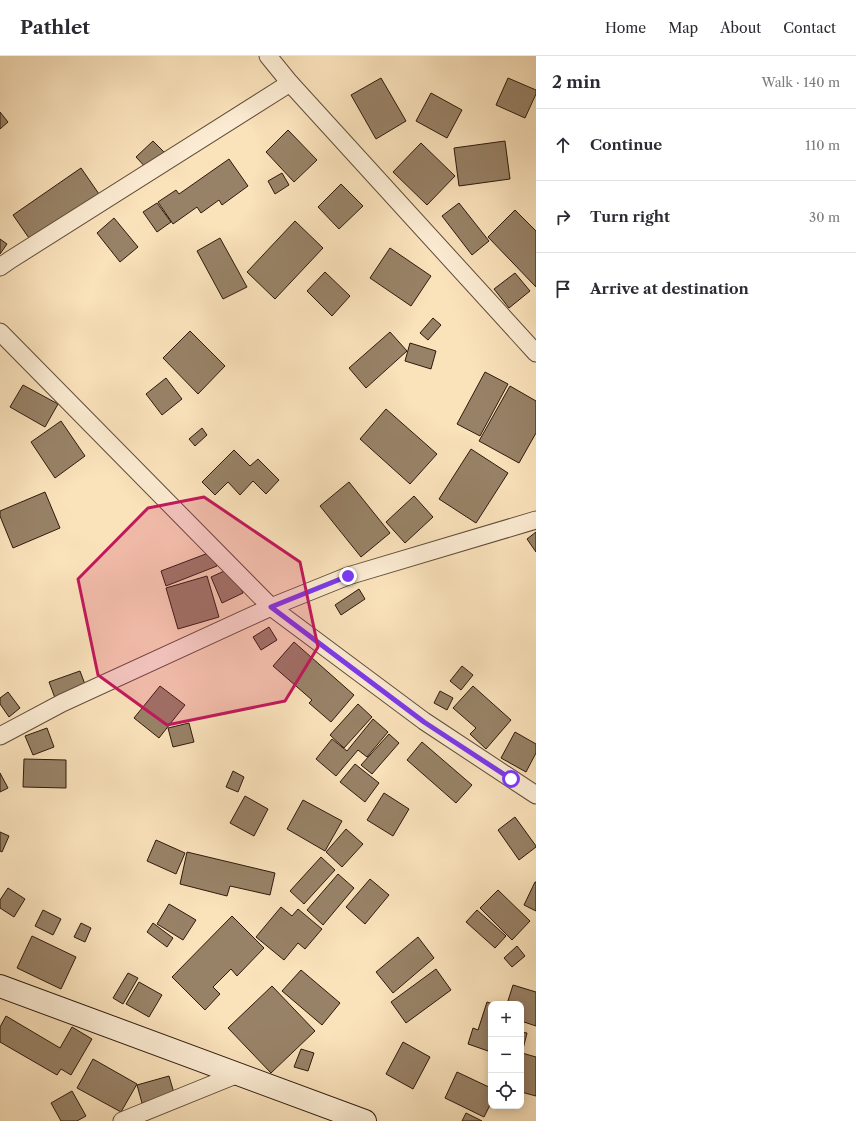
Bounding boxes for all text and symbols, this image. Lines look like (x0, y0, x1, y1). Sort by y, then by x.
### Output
text: Pathlet (20, 16, 90, 39)
text: Home (605, 19, 646, 37)
text: Map (668, 19, 698, 37)
text: About (720, 19, 761, 37)
text: Contact (783, 19, 836, 37)
text: 2 min (552, 72, 601, 92)
text: Walk · 140 m (762, 74, 840, 90)
icon: ahead (552, 134, 574, 156)
text: Continue (590, 135, 662, 154)
text: 110 m (805, 137, 840, 153)
icon: right (552, 206, 574, 228)
text: Turn right (590, 207, 670, 226)
text: 30 m (809, 209, 840, 225)
icon: arrive (552, 278, 574, 300)
text: Arrive at destination (590, 279, 749, 298)
route end (339, 567, 357, 585)
route start (502, 770, 520, 788)
map controls (488, 1001, 524, 1109)
button: + (488, 1001, 524, 1037)
button: − (488, 1037, 524, 1073)
button: locate (488, 1073, 524, 1109)

